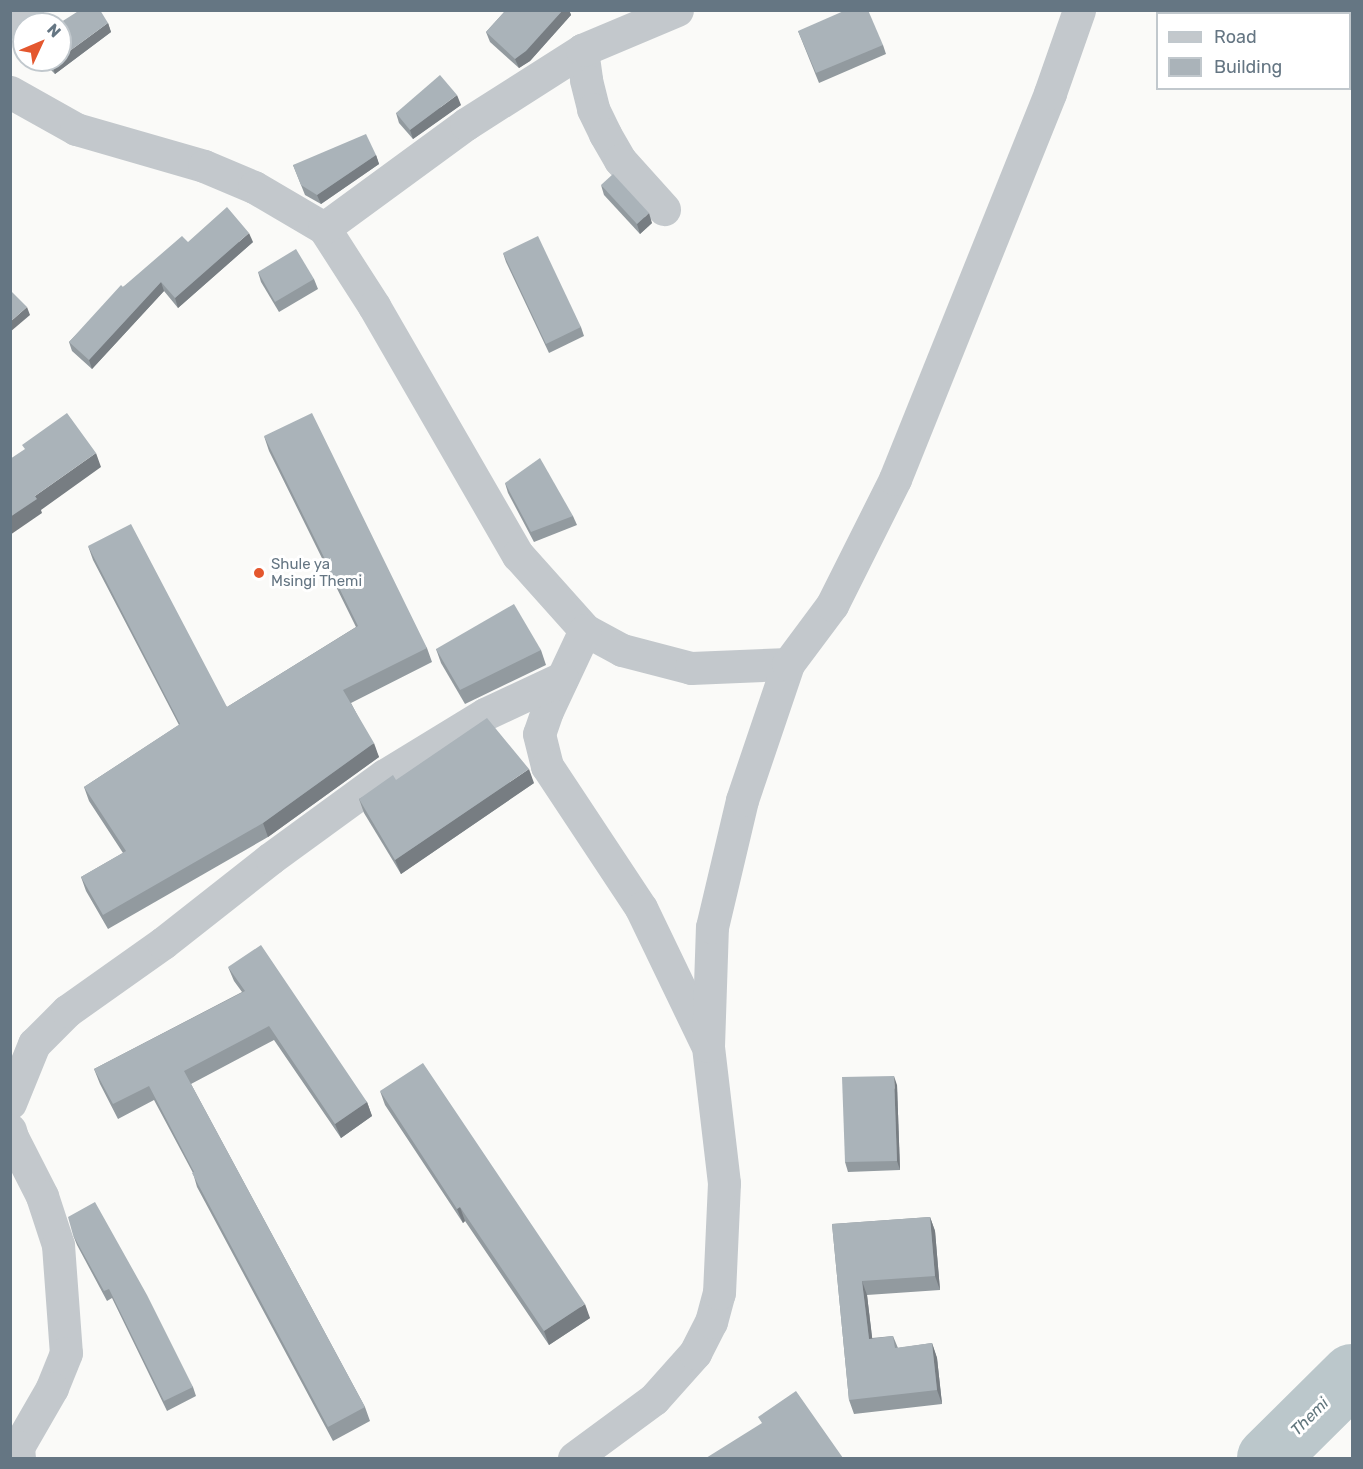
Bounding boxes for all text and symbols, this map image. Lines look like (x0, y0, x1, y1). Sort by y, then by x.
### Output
north arrow (12, 12, 72, 72)
legend (1156, 12, 1351, 90)
text: N (43, 20, 65, 41)
text: Road (1214, 26, 1257, 48)
text: Building (1214, 56, 1282, 78)
place label: Shule ya Msingi Themi (271, 555, 362, 590)
marker: Shule ya Msingi Themi (252, 566, 266, 580)
water label: Themi (1287, 1394, 1333, 1440)

